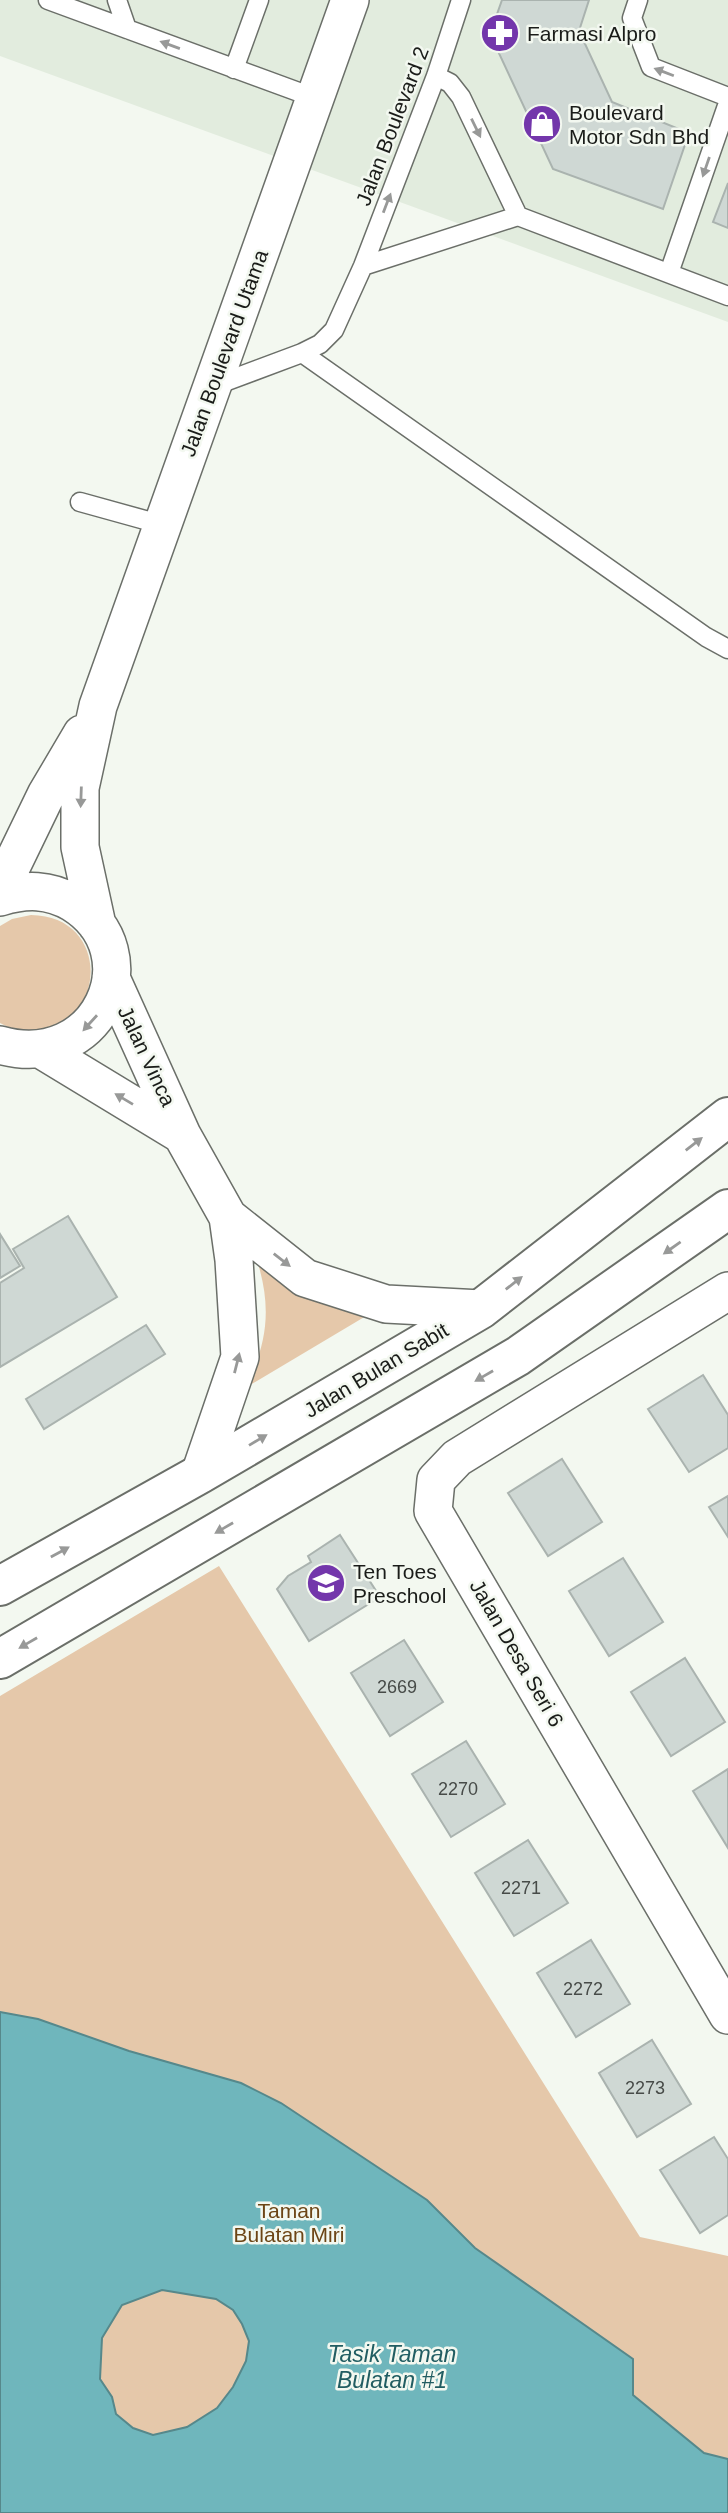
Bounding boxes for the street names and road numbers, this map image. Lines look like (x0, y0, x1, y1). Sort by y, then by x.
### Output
street label: Jalan Boulevard 2 (351, 43, 433, 209)
street label: Jalan Boulevard Utama (176, 246, 272, 459)
street label: Jalan Vinca (114, 1002, 180, 1110)
street label: Jalan Bulan Sabit (300, 1318, 452, 1422)
street label: Jalan Desa Seri 6 (466, 1575, 568, 1731)

